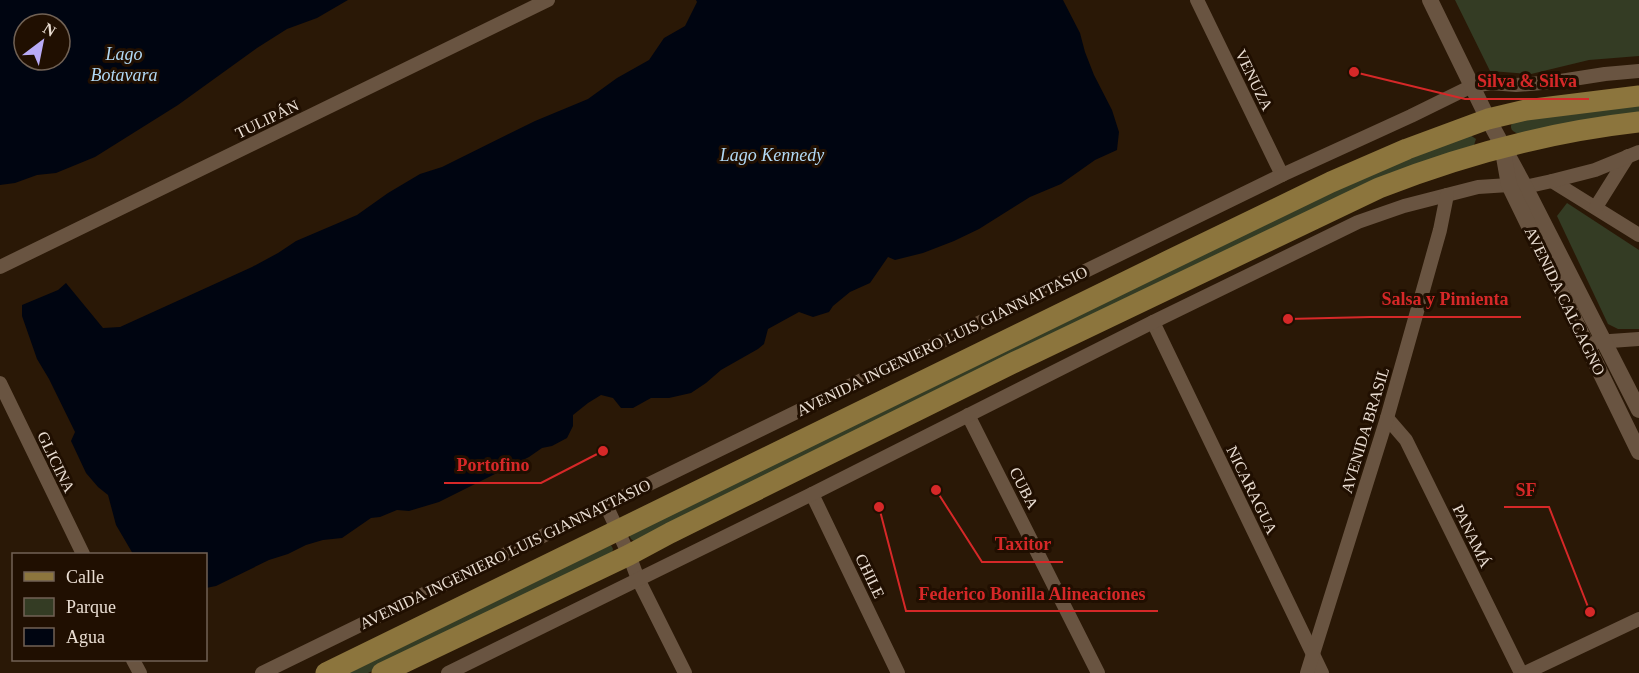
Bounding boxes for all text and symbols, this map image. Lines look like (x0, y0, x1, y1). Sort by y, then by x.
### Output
north arrow (12, 12, 72, 72)
text: N (40, 19, 59, 40)
water label: Lago Botavara (91, 44, 158, 85)
street label: VENUZA (1232, 47, 1276, 114)
callout: Silva & Silva (1465, 63, 1589, 99)
text: Silva & Silva (1477, 71, 1577, 91)
street label: TULIPÁN (232, 95, 302, 142)
water label: Lago Kennedy (719, 145, 824, 165)
street label: AVENIDA CALCAGNO (1522, 224, 1608, 378)
street label: AVENIDA INGENIERO LUIS GIANNATTASIO (794, 263, 1090, 419)
callout: Salsa y Pimienta (1370, 281, 1521, 317)
text: Salsa y Pimienta (1381, 289, 1509, 309)
street label: AVENIDA BRASIL (1338, 365, 1392, 495)
street label: GLICINA (34, 429, 78, 496)
street label: NICARAGUA (1223, 443, 1281, 537)
callout: Portofino (444, 447, 541, 483)
text: Portofino (457, 455, 529, 475)
street label: CUBA (1006, 464, 1042, 512)
callout: SF (1504, 471, 1549, 507)
street label: AVENIDA INGENIERO LUIS GIANNATTASIO (357, 476, 653, 632)
text: SF (1515, 480, 1537, 500)
street label: PANAMÁ (1449, 501, 1496, 571)
callout: Taxitor (982, 526, 1063, 562)
text: Taxitor (995, 534, 1051, 554)
street label: CHILE (852, 551, 888, 601)
legend (12, 553, 207, 661)
text: Calle (66, 567, 104, 587)
callout: Federico Bonilla Alineaciones (906, 575, 1158, 611)
text: Federico Bonilla Alineaciones (919, 584, 1146, 604)
text: Parque (66, 597, 116, 617)
text: Agua (66, 627, 105, 647)

